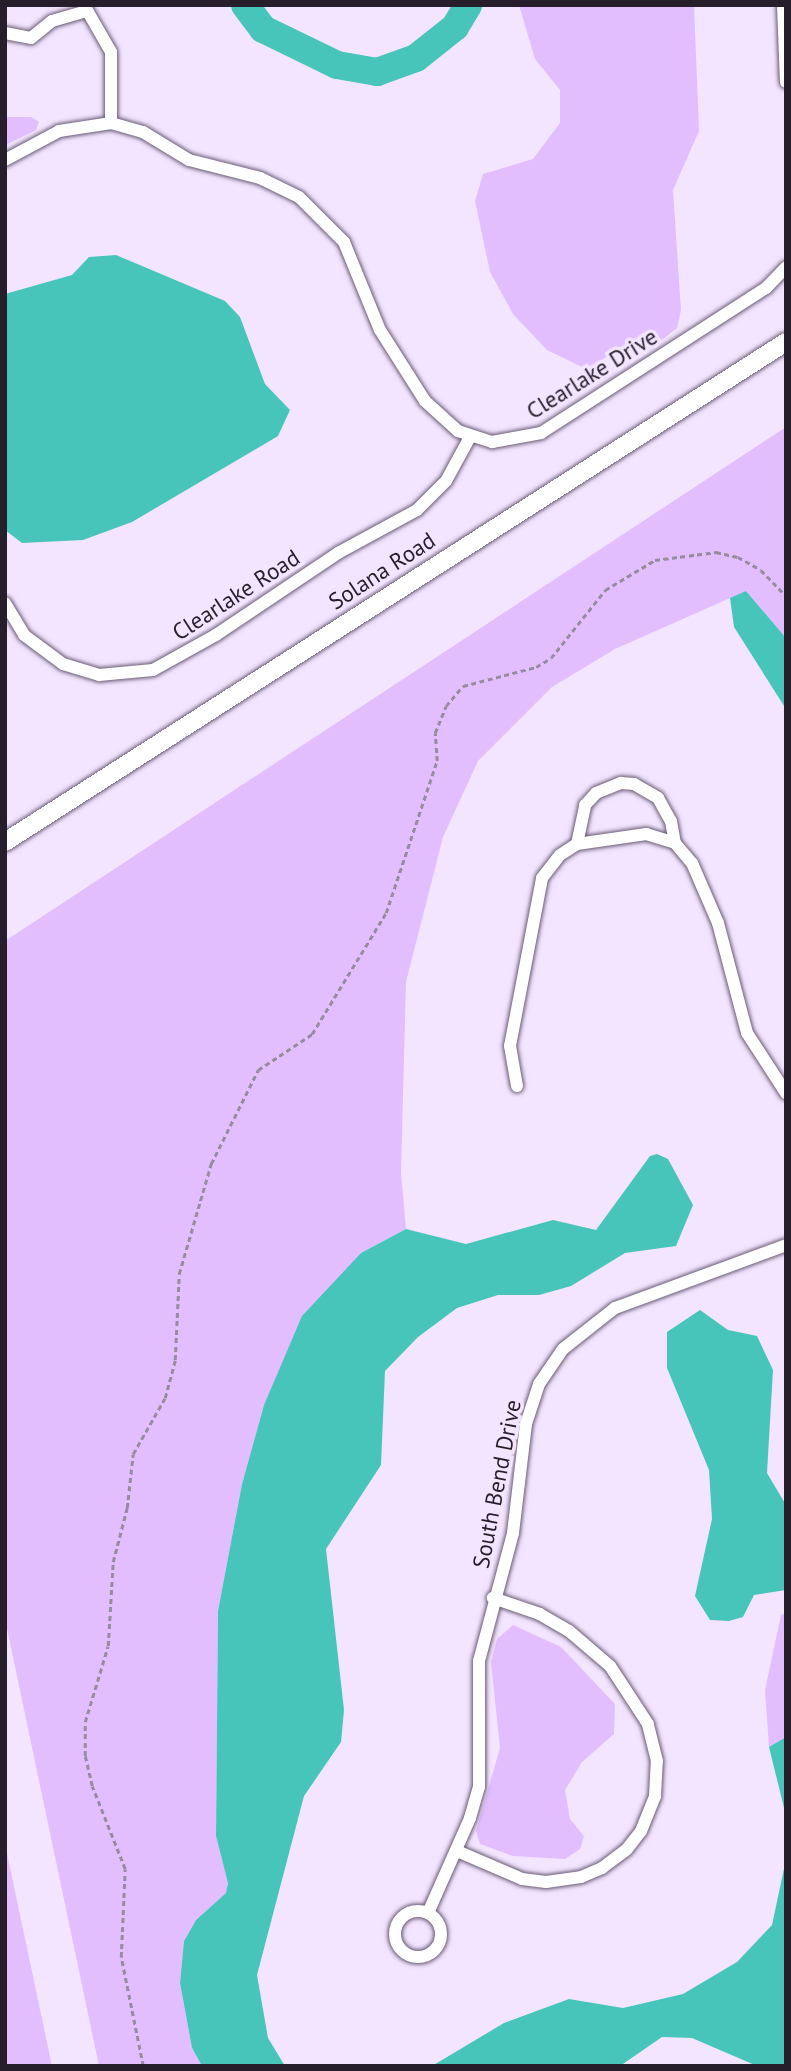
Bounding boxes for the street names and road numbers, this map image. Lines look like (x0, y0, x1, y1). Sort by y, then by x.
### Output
street label: Clearlake Drive (522, 323, 662, 425)
street label: Solana Road (324, 526, 440, 616)
street label: Clearlake Road (167, 544, 305, 646)
street label: South Bend Drive (467, 1397, 527, 1571)

